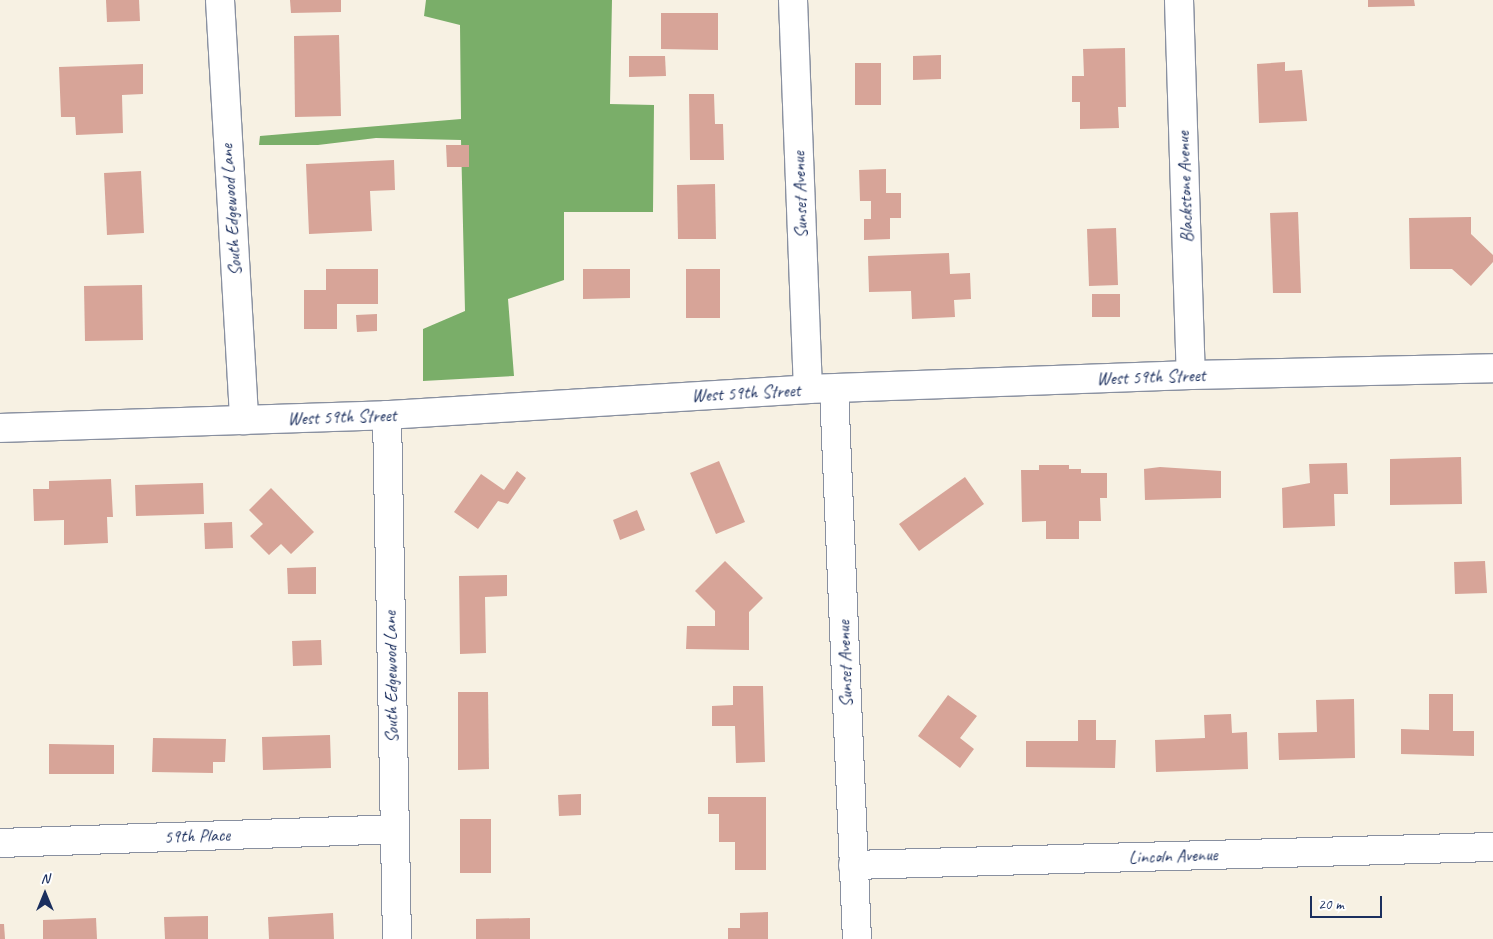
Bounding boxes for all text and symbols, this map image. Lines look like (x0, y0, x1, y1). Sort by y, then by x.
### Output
street label: Blackstone Avenue (1172, 131, 1198, 243)
street label: South Edgewood Lane (216, 143, 246, 277)
street label: Sunset Avenue (788, 151, 812, 239)
street label: West 59th Street (1096, 364, 1206, 390)
street label: West 59th Street (691, 379, 801, 407)
street label: West 59th Street (287, 404, 397, 430)
street label: South Edgewood Lane (379, 611, 403, 743)
street label: Sunset Avenue (833, 620, 857, 708)
street label: 59th Place (163, 824, 231, 848)
street label: Lincoln Avenue (1128, 844, 1218, 868)
north arrow (20, 869, 70, 919)
text: N (41, 870, 49, 887)
scale bar (1313, 886, 1386, 918)
text: 20 m (1318, 895, 1344, 914)

